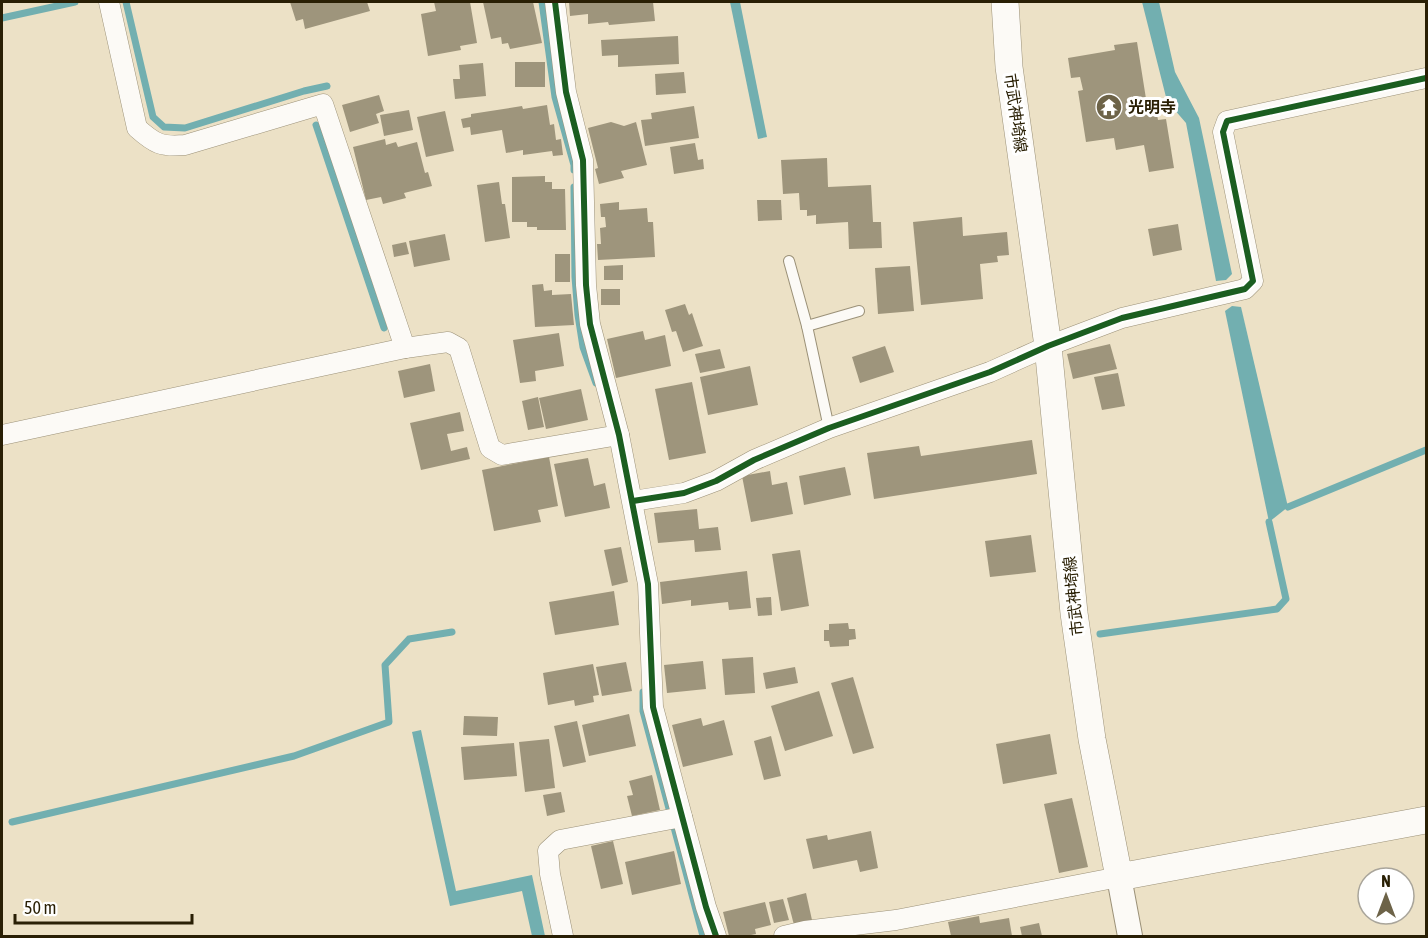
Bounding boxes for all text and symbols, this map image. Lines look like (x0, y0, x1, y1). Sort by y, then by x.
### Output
street label: 市武神埼線 (1002, 72, 1030, 154)
temple icon: 光明寺 (1094, 92, 1124, 122)
place label: 光明寺 (1128, 98, 1176, 116)
street label: 市武神埼線 (1060, 555, 1086, 637)
north arrow (1356, 866, 1416, 926)
text: N (1381, 872, 1391, 890)
scale bar (15, 887, 192, 925)
text: 50 m (24, 897, 56, 918)

